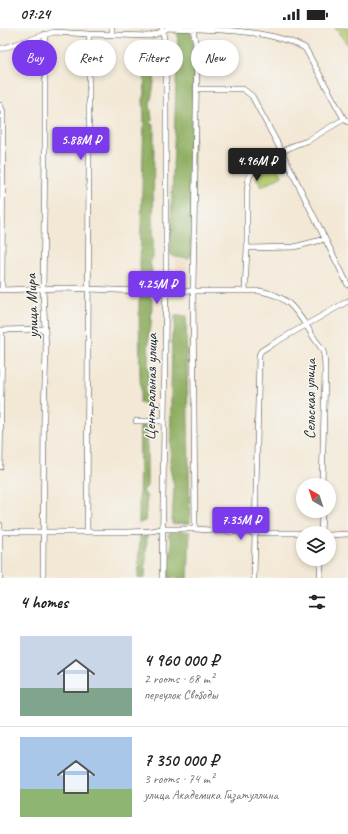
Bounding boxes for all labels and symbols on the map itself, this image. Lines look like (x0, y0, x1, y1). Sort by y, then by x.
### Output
pin: 5.88M ₽ (44, 127, 118, 161)
pin: 4.96M ₽ (220, 148, 294, 182)
pin: 4.25M ₽ (120, 271, 194, 305)
street label: улица Мира (21, 272, 43, 340)
street label: Центральная улица (140, 332, 162, 441)
street label: Сельская улица (300, 357, 320, 439)
north arrow (296, 478, 336, 518)
pin: 7.35M ₽ (204, 507, 278, 541)

